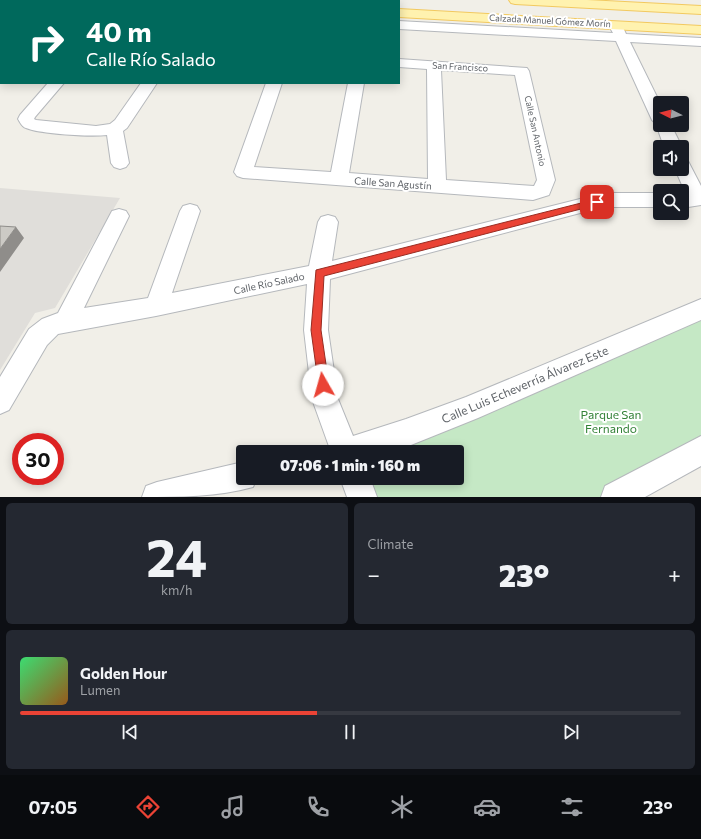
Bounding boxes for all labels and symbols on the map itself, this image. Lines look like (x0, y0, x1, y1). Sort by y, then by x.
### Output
street label: Calzada Manuel Gómez Morín (489, 12, 611, 29)
street label: San Francisco (432, 60, 488, 73)
street label: Calle San Antonio (523, 95, 548, 167)
north arrow (653, 96, 689, 132)
street label: Calle San Agustín (354, 174, 432, 192)
pin (580, 185, 614, 219)
street label: Calle Río Salado (232, 270, 306, 296)
street label: Calle Luis Echeverría Álvarez Este (439, 343, 610, 426)
position arrow (302, 364, 344, 406)
park label: Parque San Fernando (581, 407, 641, 435)
speed limit sign: 30 (12, 433, 64, 485)

